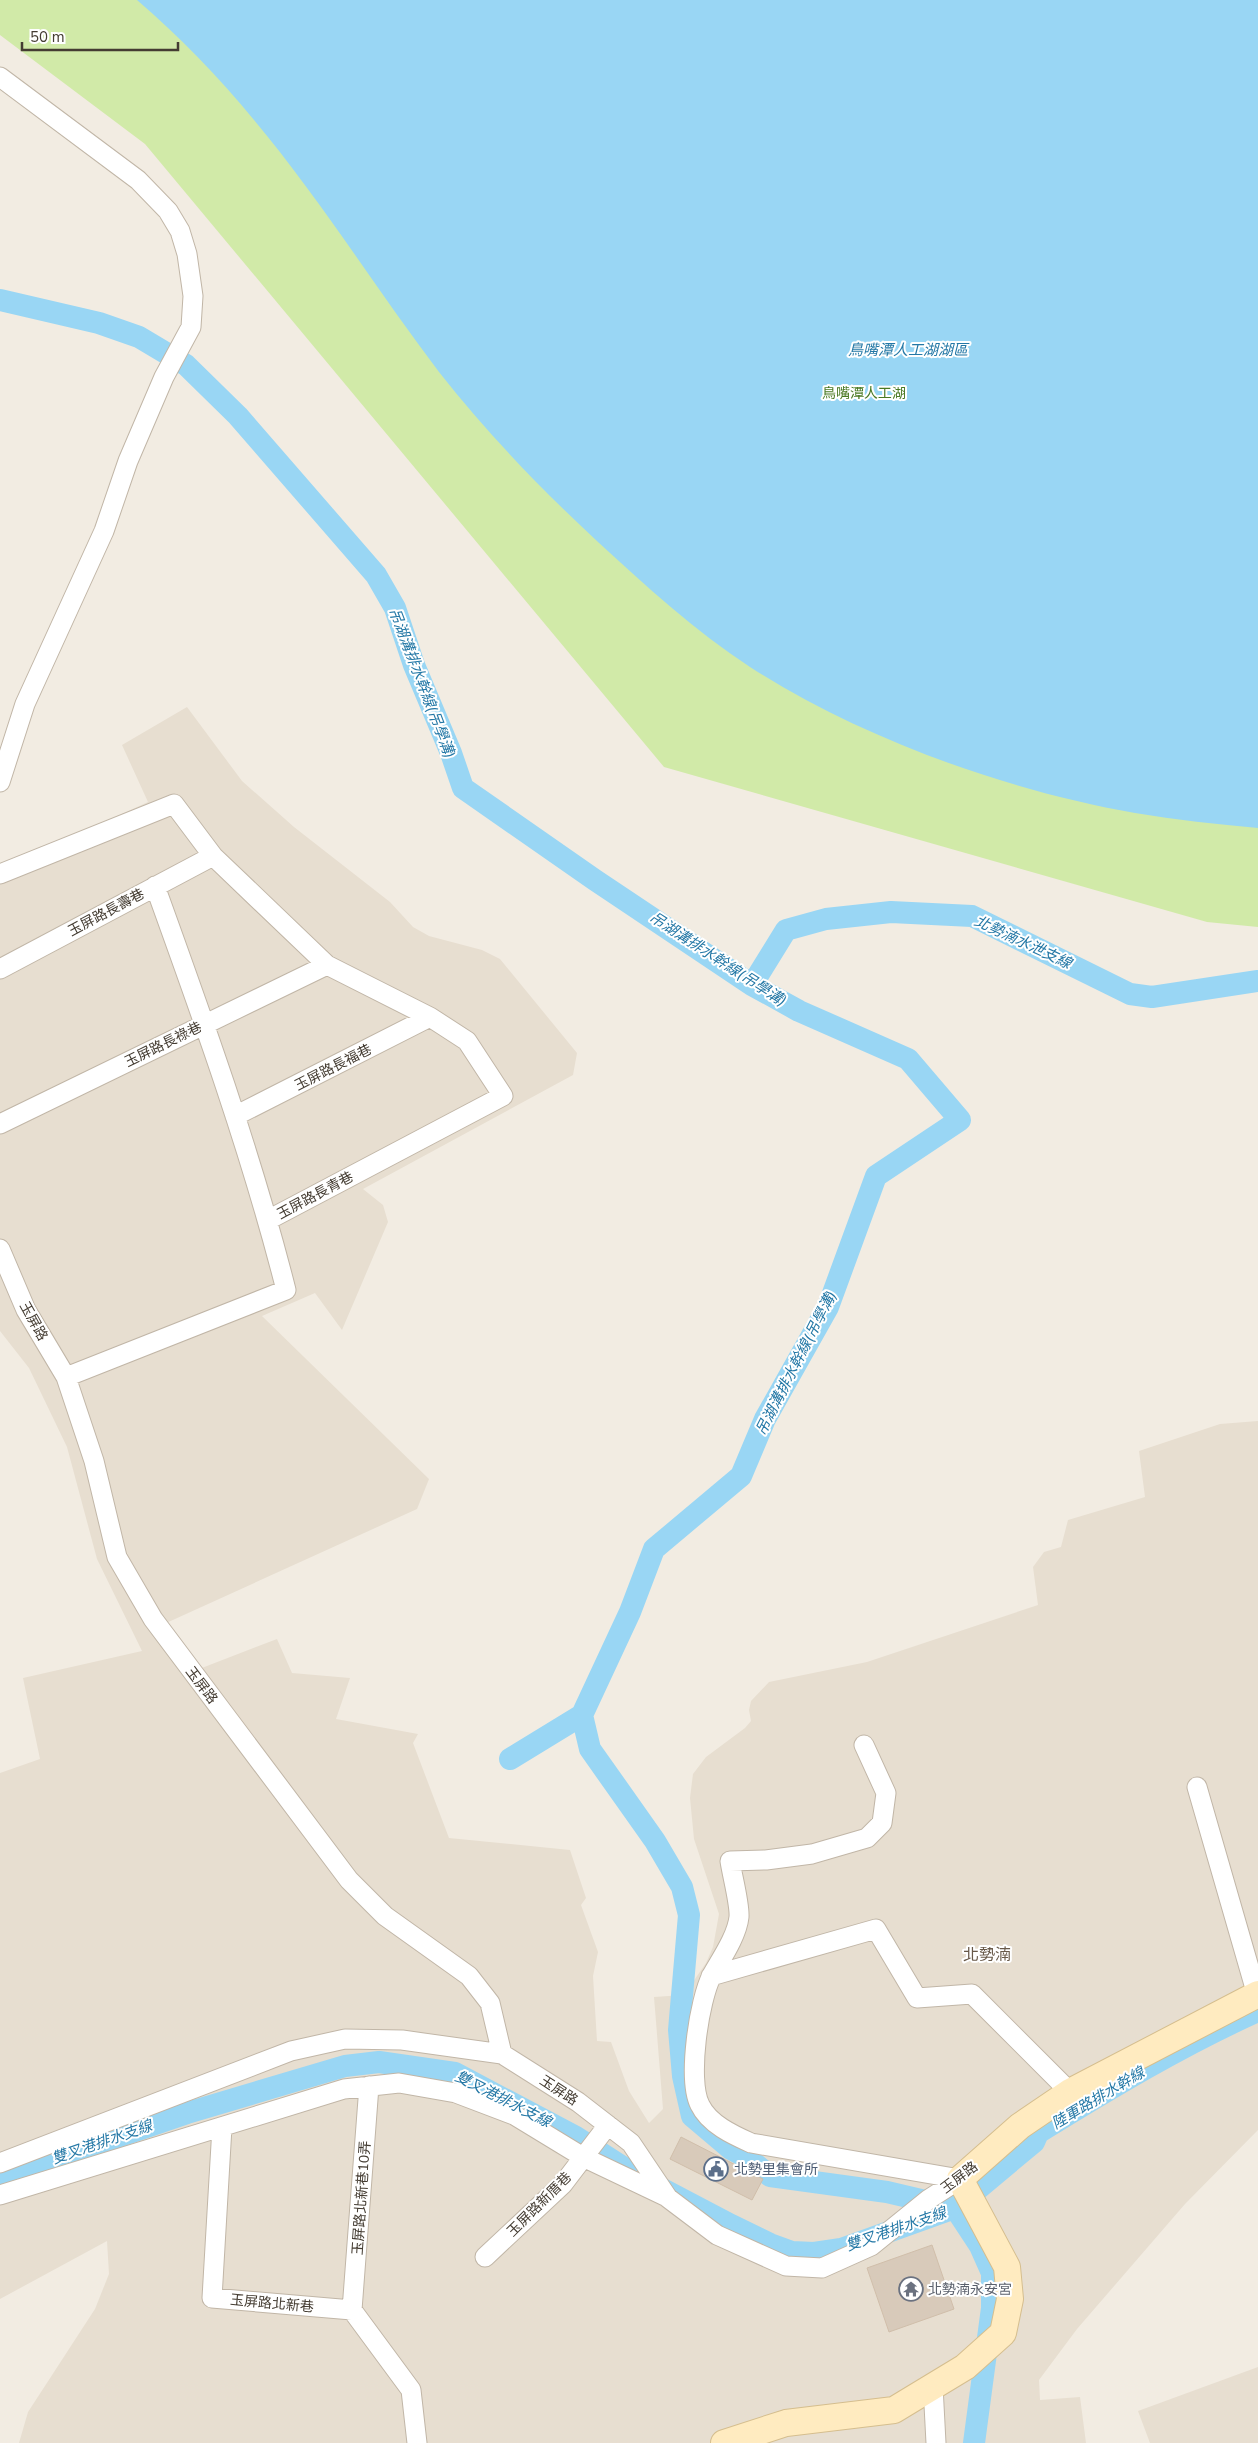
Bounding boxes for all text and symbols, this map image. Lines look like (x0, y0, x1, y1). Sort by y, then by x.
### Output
scale bar (22, 20, 179, 52)
text: 50 m (30, 27, 65, 47)
water label: 鳥嘴潭人工湖湖區 (848, 340, 970, 360)
park label: 鳥嘴潭人工湖 (822, 384, 906, 403)
water label: 吊湖溝排水幹線(吊學溝) (384, 605, 460, 761)
street label: 玉屏路長壽巷 (65, 884, 148, 941)
water label: 吊湖溝排水幹線(吊學溝) (646, 907, 790, 1011)
water label: 北勢湳水泄支線 (971, 911, 1077, 974)
street label: 玉屏路長祿巷 (121, 1017, 205, 1071)
street label: 玉屏路長福巷 (291, 1040, 375, 1095)
street label: 玉屏路長青巷 (274, 1167, 357, 1224)
water label: 吊湖溝排水幹線(吊學溝) (751, 1287, 841, 1439)
street label: 玉屏路 (15, 1298, 52, 1344)
street label: 玉屏路 (181, 1663, 222, 1708)
district label: 北勢湳 (963, 1944, 1011, 1966)
water label: 陸軍路排水幹線 (1048, 2061, 1150, 2134)
water label: 雙叉港排水支線 (452, 2066, 556, 2133)
street label: 玉屏路 (536, 2071, 582, 2110)
water label: 雙叉港排水支線 (49, 2115, 157, 2169)
street label: 玉屏路北新巷10弄 (348, 2140, 375, 2256)
public building icon: 北勢里集會所 (703, 2156, 729, 2182)
street label: 玉屏路 (937, 2157, 982, 2198)
place label: 北勢里集會所 (734, 2160, 818, 2179)
street label: 玉屏路新厝巷 (503, 2168, 576, 2241)
water label: 雙叉港排水支線 (843, 2202, 951, 2256)
temple icon: 北勢湳永安宮 (898, 2276, 924, 2302)
place label: 北勢湳永安宮 (928, 2280, 1012, 2299)
street label: 玉屏路北新巷 (229, 2290, 315, 2317)

